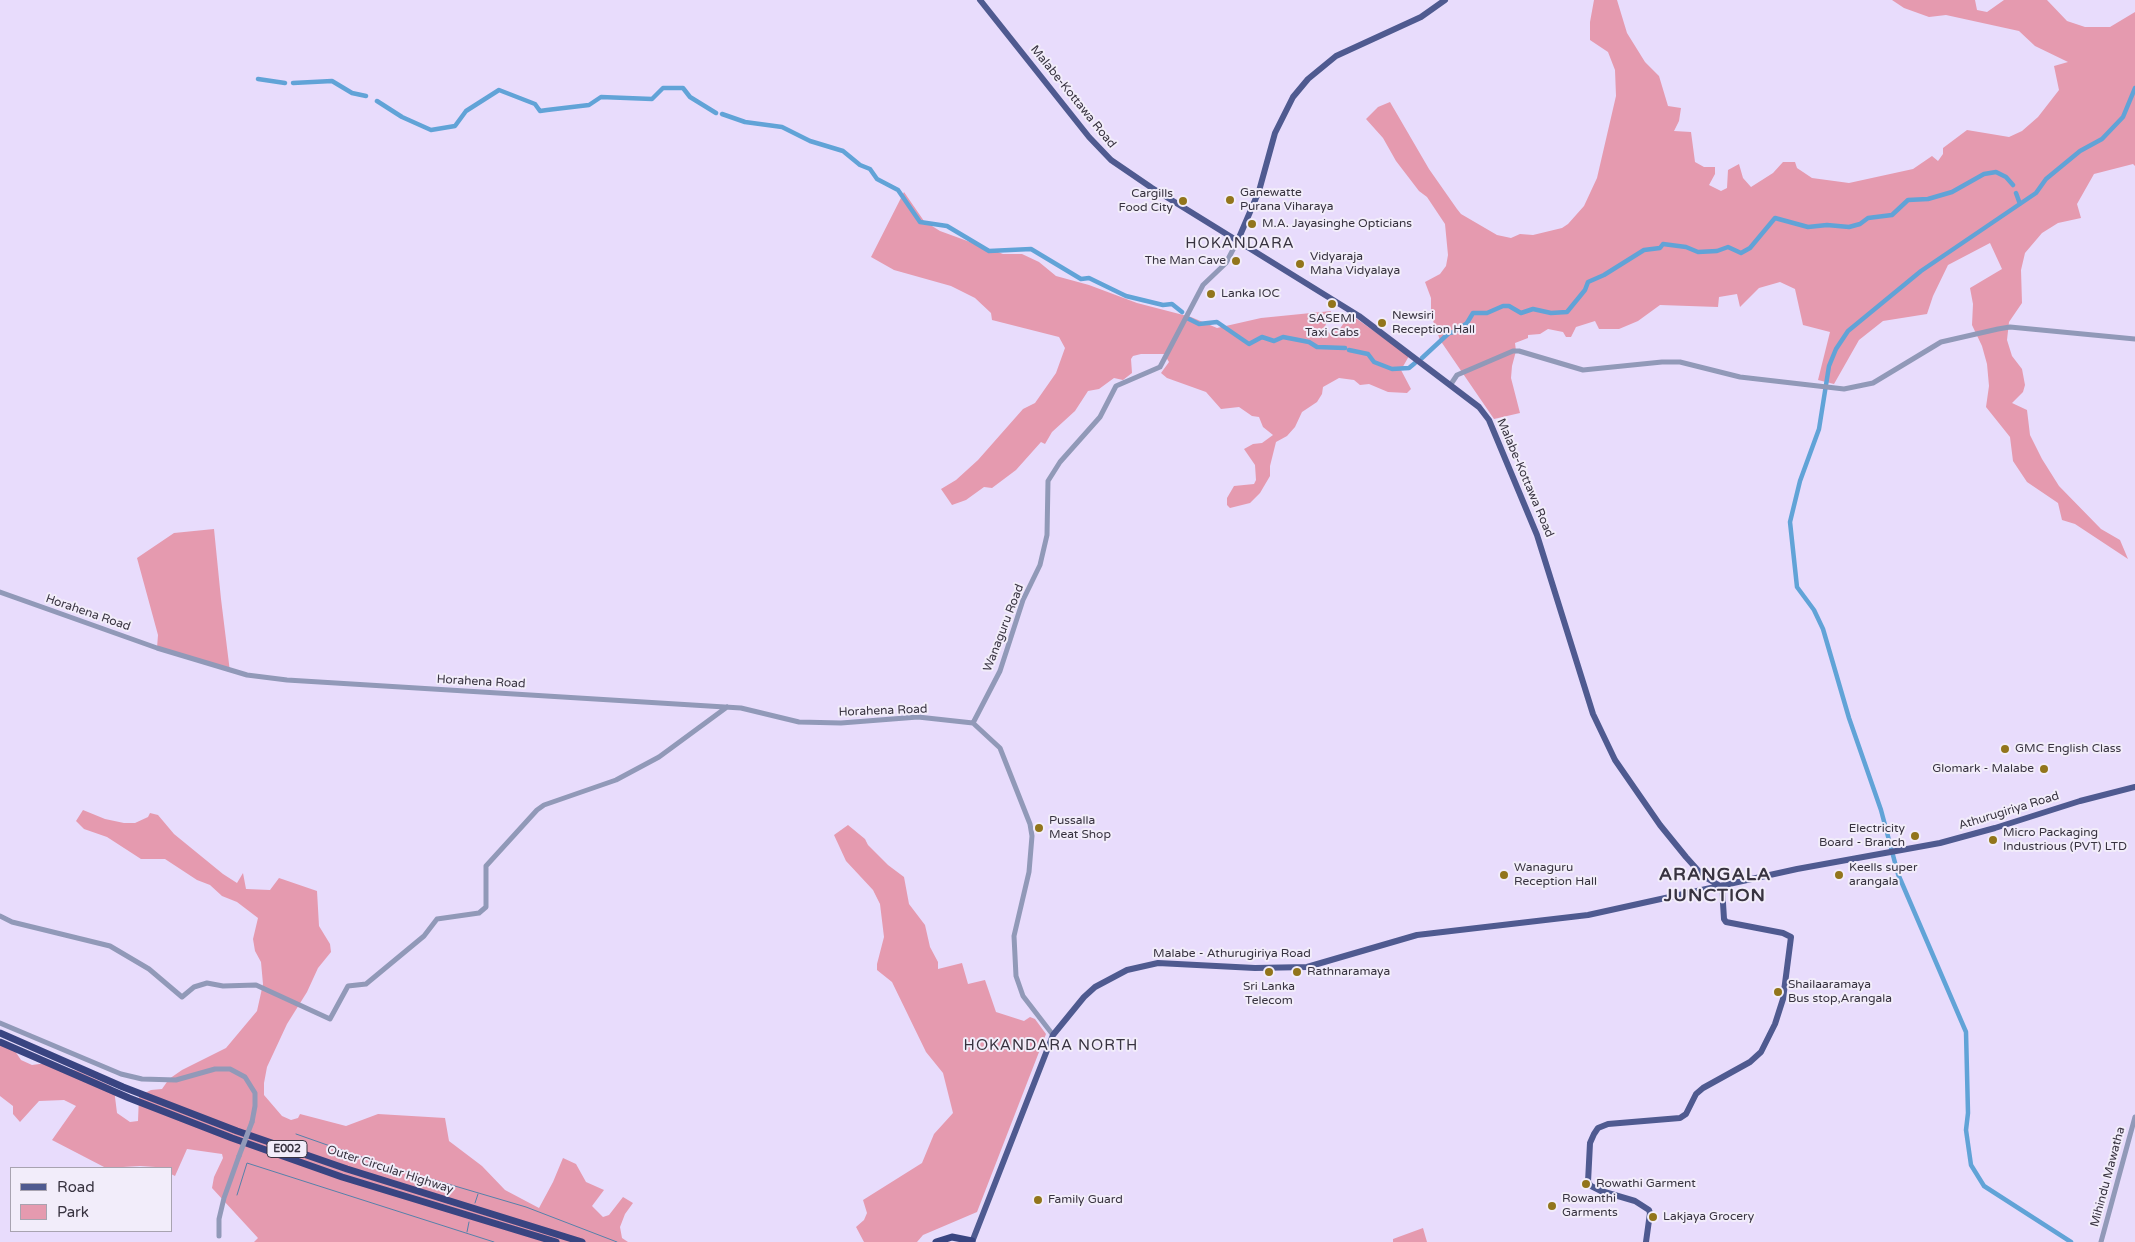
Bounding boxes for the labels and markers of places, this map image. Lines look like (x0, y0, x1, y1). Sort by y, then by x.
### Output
place label: Ganewatte Purana Viharaya (1240, 186, 1333, 214)
place label: Cargills Food City (1119, 187, 1173, 215)
marker: Ganewatte Purana Viharaya (1224, 194, 1236, 206)
marker: Cargills Food City (1177, 195, 1189, 207)
place label: M.A. Jayasinghe Opticians (1262, 217, 1412, 231)
marker: M.A. Jayasinghe Opticians (1246, 218, 1258, 230)
place label: Vidyaraja Maha Vidyalaya (1310, 250, 1400, 278)
place label: The Man Cave (1145, 254, 1226, 268)
marker: The Man Cave (1230, 255, 1242, 267)
marker: Vidyaraja Maha Vidyalaya (1294, 258, 1306, 270)
place label: Lanka IOC (1221, 287, 1280, 301)
marker: Lanka IOC (1205, 288, 1217, 300)
marker: SASEMI Taxi Cabs (1326, 298, 1338, 310)
place label: Newsiri Reception Hall (1392, 309, 1475, 337)
place label: SASEMI Taxi Cabs (1305, 312, 1359, 340)
marker: Newsiri Reception Hall (1376, 317, 1388, 329)
place label: GMC English Class (2015, 742, 2121, 756)
marker: GMC English Class (1999, 743, 2011, 755)
place label: Glomark - Malabe (1932, 762, 2034, 776)
marker: Glomark - Malabe (2038, 763, 2050, 775)
place label: Pussalla Meat Shop (1049, 814, 1111, 842)
marker: Pussalla Meat Shop (1033, 822, 1045, 834)
place label: Electricity Board - Branch (1819, 822, 1905, 850)
place label: Micro Packaging Industrious (PVT) LTD (2003, 826, 2127, 854)
marker: Electricity Board - Branch (1909, 830, 1921, 842)
marker: Micro Packaging Industrious (PVT) LTD (1987, 834, 1999, 846)
place label: Wanaguru Reception Hall (1514, 861, 1597, 889)
place label: Keells super arangala (1849, 861, 1918, 889)
marker: Wanaguru Reception Hall (1498, 869, 1510, 881)
marker: Keells super arangala (1833, 869, 1845, 881)
place label: Rathnaramaya (1307, 965, 1390, 979)
marker: Sri Lanka Telecom (1263, 966, 1275, 978)
marker: Rathnaramaya (1291, 966, 1303, 978)
place label: Shailaaramaya Bus stop,Arangala (1788, 978, 1892, 1006)
place label: Sri Lanka Telecom (1243, 980, 1295, 1008)
marker: Shailaaramaya Bus stop,Arangala (1772, 986, 1784, 998)
place label: Rowathi Garment (1596, 1177, 1696, 1191)
marker: Rowathi Garment (1580, 1178, 1592, 1190)
place label: Rowanthi Garments (1562, 1192, 1618, 1220)
place label: Family Guard (1048, 1193, 1123, 1207)
marker: Family Guard (1032, 1194, 1044, 1206)
marker: Rowanthi Garments (1546, 1200, 1558, 1212)
place label: Lakjaya Grocery (1663, 1210, 1754, 1224)
marker: Lakjaya Grocery (1647, 1211, 1659, 1223)

